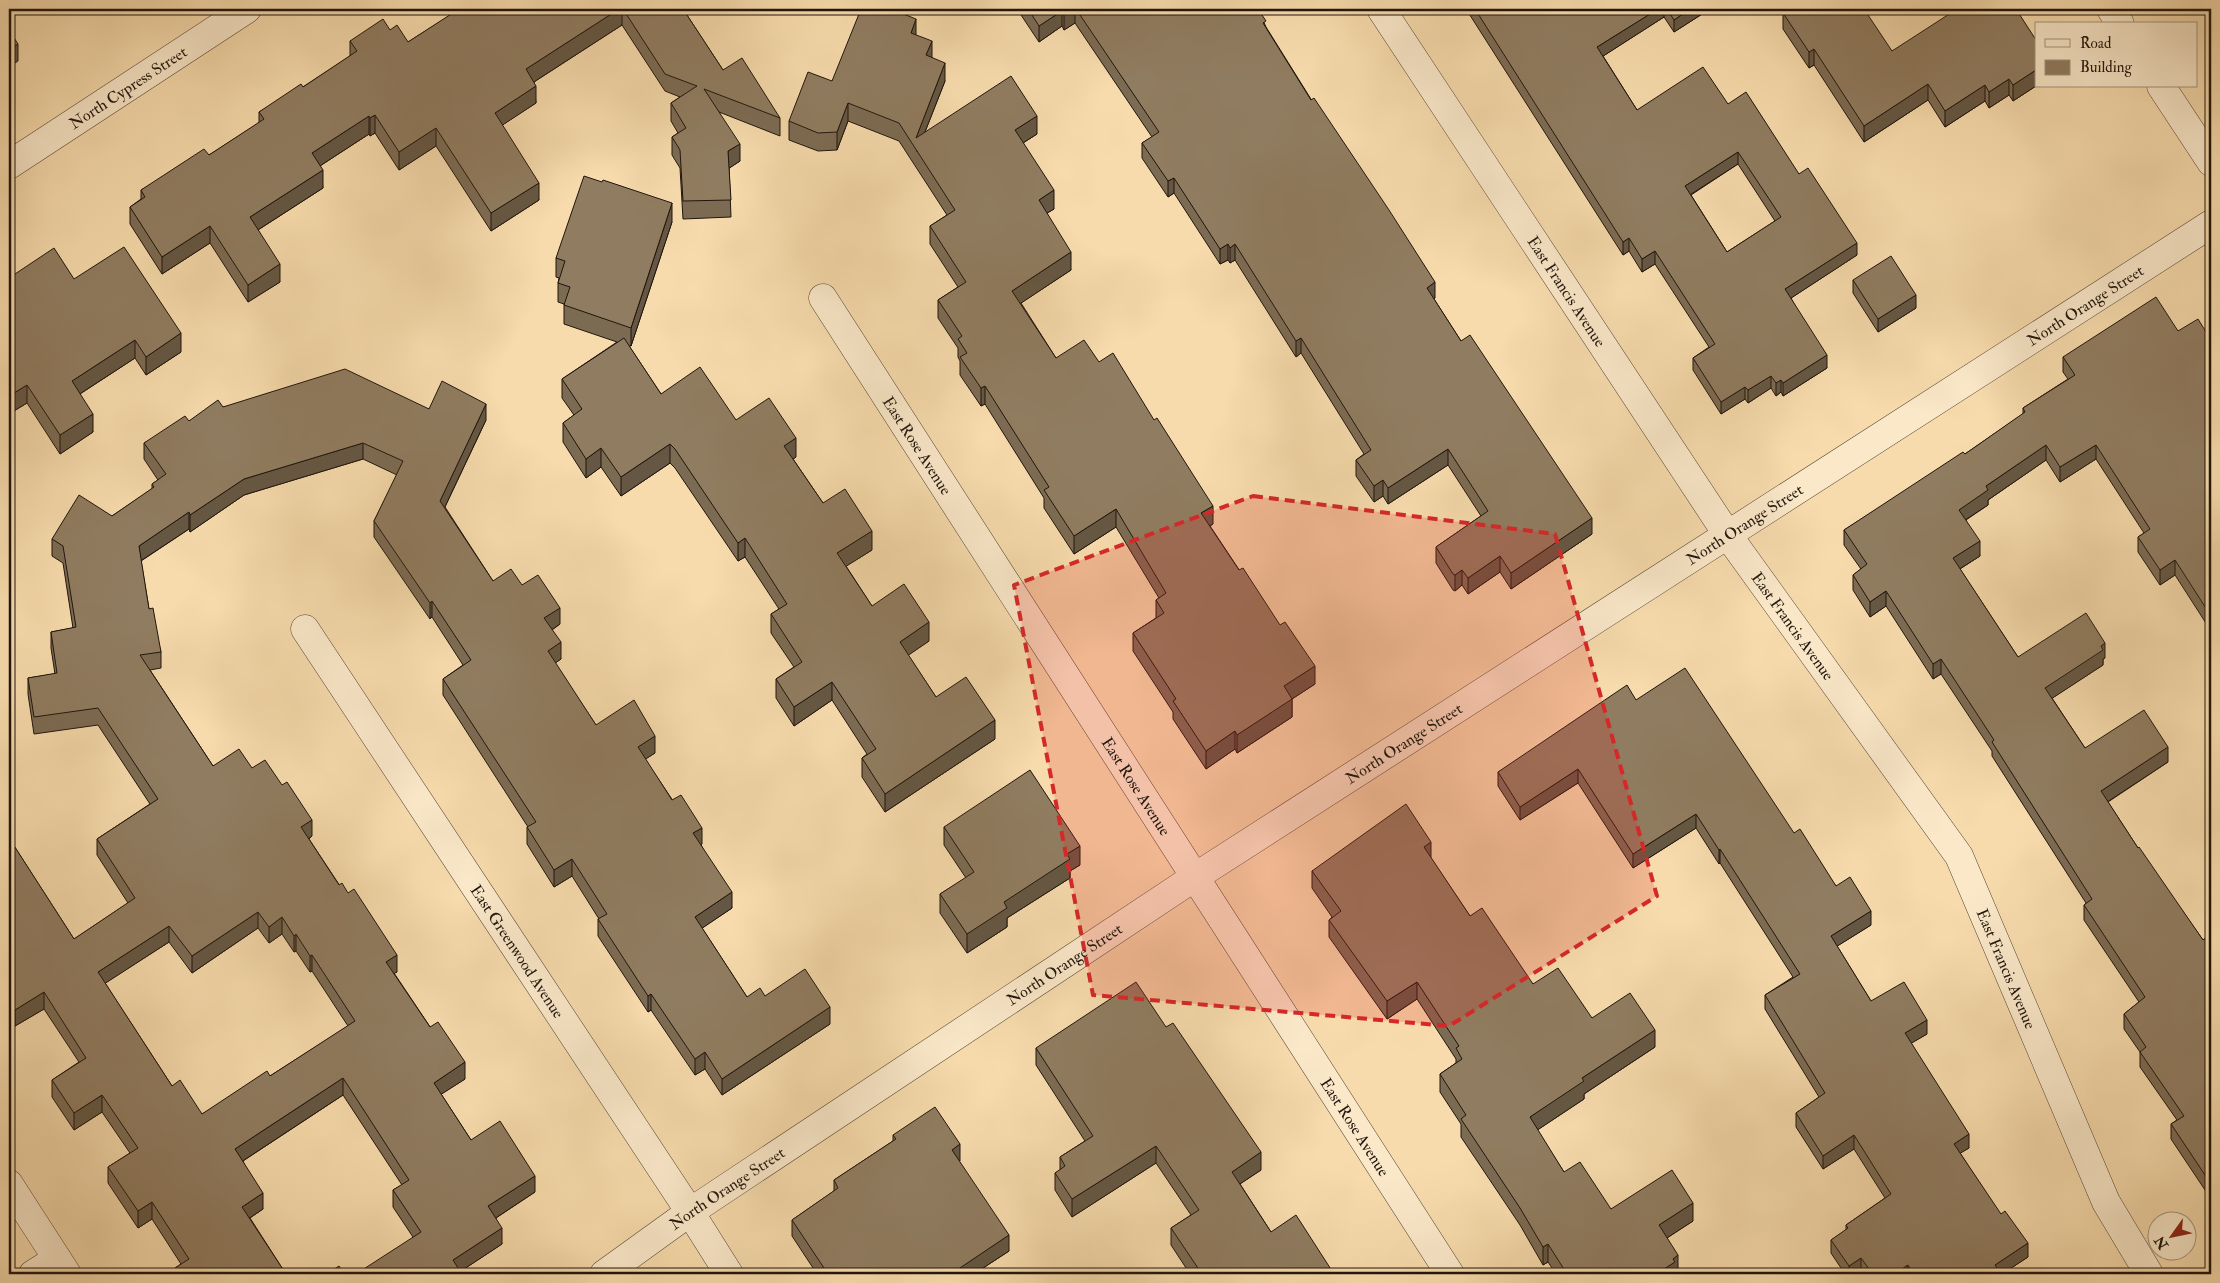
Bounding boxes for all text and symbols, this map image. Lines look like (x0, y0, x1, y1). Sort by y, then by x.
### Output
legend (2035, 22, 2198, 88)
text: Road (2080, 34, 2112, 53)
street label: North Cypress Street (66, 42, 191, 134)
text: Building (2080, 58, 2132, 77)
street label: East Francis Avenue (1522, 233, 1610, 351)
street label: North Orange Street (2023, 261, 2148, 351)
street label: East Rose Avenue (878, 393, 956, 499)
street label: North Orange Street (1683, 480, 1807, 570)
street label: East Francis Avenue (1747, 568, 1838, 685)
street label: North Orange Street (1342, 699, 1466, 789)
street label: East Rose Avenue (1097, 734, 1175, 840)
street label: East Greenwood Avenue (466, 881, 568, 1022)
street label: East Francis Avenue (1972, 906, 2040, 1032)
street label: North Orange Street (1003, 919, 1126, 1010)
street label: East Rose Avenue (1316, 1074, 1394, 1181)
street label: North Orange Street (666, 1143, 789, 1235)
north arrow (2148, 1210, 2198, 1260)
text: N (2151, 1233, 2173, 1254)

